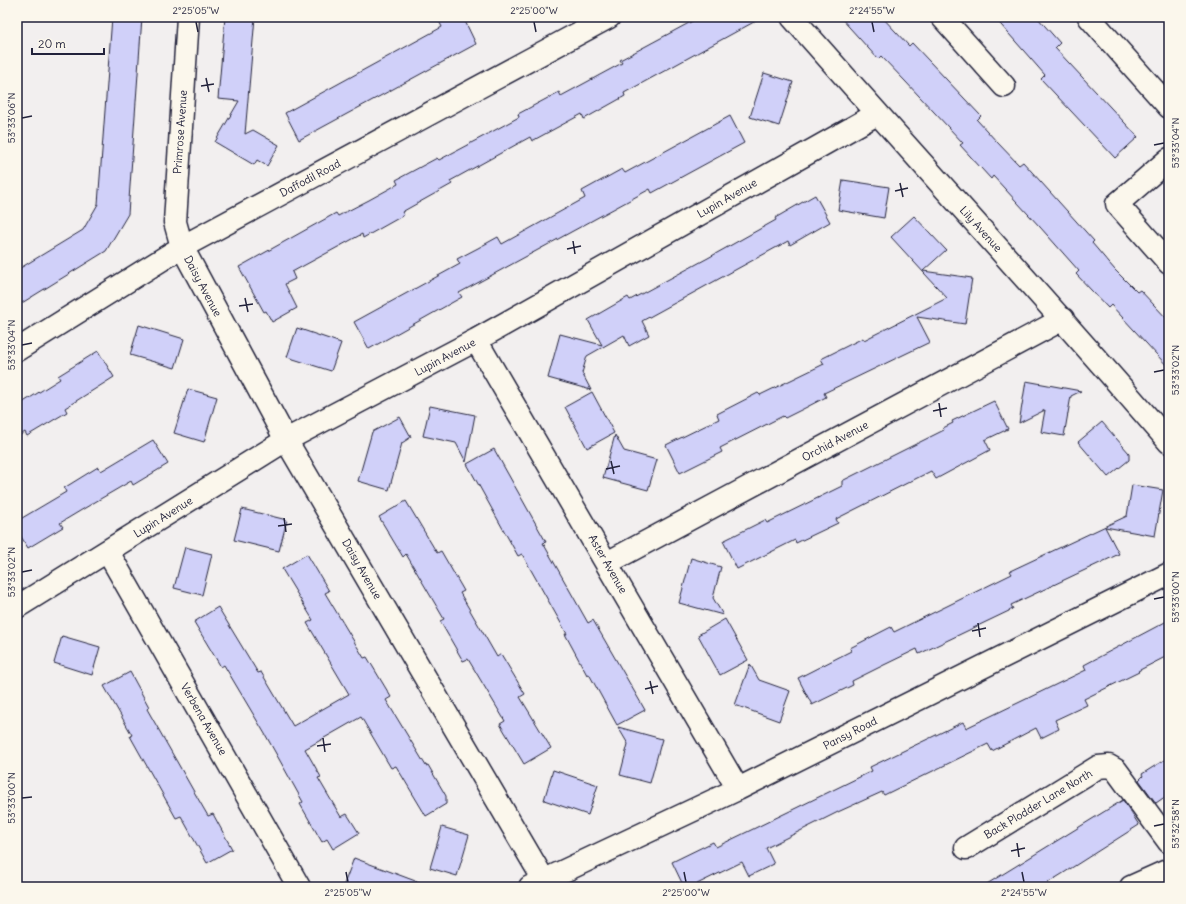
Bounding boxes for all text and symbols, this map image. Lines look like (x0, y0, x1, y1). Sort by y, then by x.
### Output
text: 2°25'05"W (173, 4, 219, 17)
text: 2°25'00"W (510, 4, 558, 17)
text: 2°24'55"W (849, 4, 895, 17)
scale bar (32, 30, 104, 56)
text: 20 m (38, 36, 66, 51)
street label: Primrose Avenue (170, 89, 190, 174)
text: 53°33'06"N (5, 93, 18, 143)
text: 53°33'04"N (1169, 118, 1182, 168)
street label: Daffodil Road (277, 156, 343, 200)
street label: Lupin Avenue (695, 175, 760, 221)
street label: Lily Avenue (957, 203, 1005, 255)
street label: Daisy Avenue (181, 253, 225, 319)
text: 53°33'04"N (5, 320, 18, 370)
street label: Lupin Avenue (412, 335, 478, 379)
text: 53°33'02"N (1169, 345, 1182, 395)
street label: Orchid Avenue (799, 418, 871, 464)
street label: Lupin Avenue (131, 493, 195, 541)
street label: Aster Avenue (586, 532, 630, 596)
street label: Daisy Avenue (339, 536, 385, 602)
text: 53°33'02"N (5, 547, 18, 597)
text: 53°33'00"N (1169, 571, 1182, 623)
street label: Verbena Avenue (178, 680, 230, 758)
street label: Pansy Road (821, 713, 880, 753)
street label: Back Plodder Lane North (981, 766, 1095, 842)
text: 53°33'00"N (5, 772, 18, 824)
text: 53°32'58"N (1169, 799, 1182, 849)
text: 2°25'05"W (325, 886, 371, 899)
text: 2°25'00"W (662, 886, 710, 899)
text: 2°24'55"W (1001, 886, 1047, 899)

